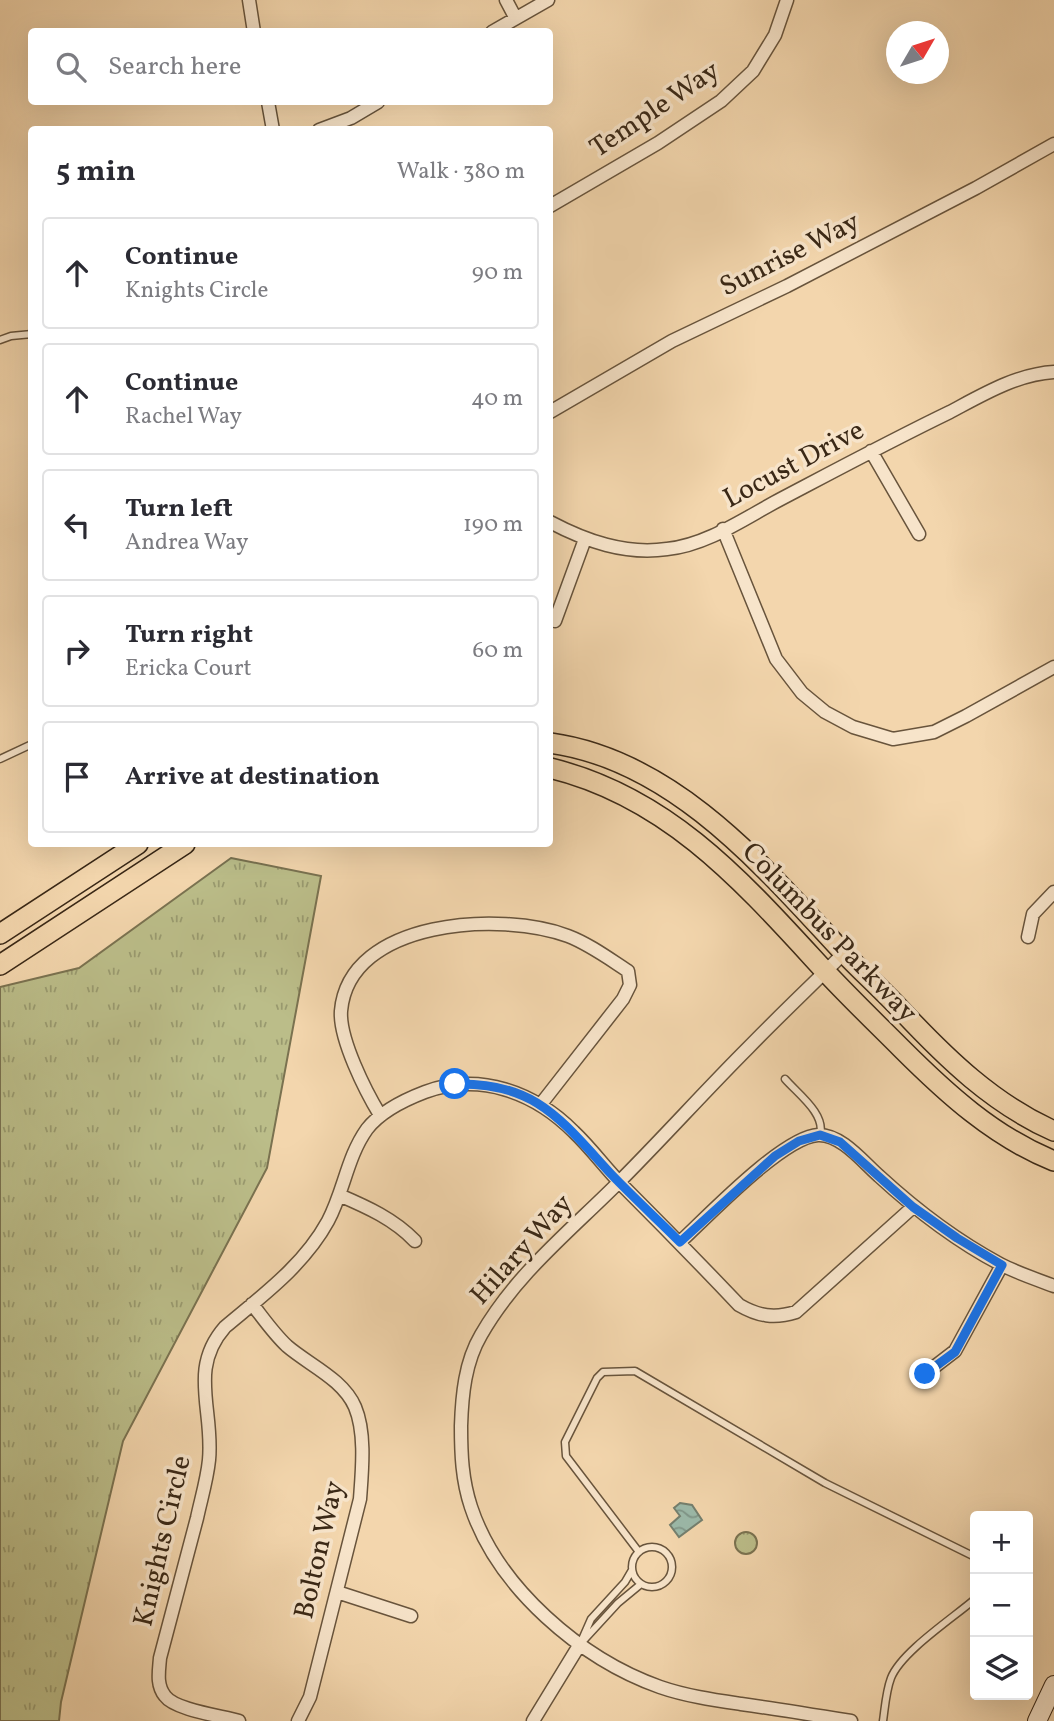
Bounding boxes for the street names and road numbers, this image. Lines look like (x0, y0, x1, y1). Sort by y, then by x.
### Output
street label: Temple Way (582, 52, 728, 168)
street label: Sunrise Way (713, 203, 867, 307)
street label: Locust Drive (717, 411, 871, 519)
street label: Columbus Parkway (732, 834, 926, 1032)
street label: Hilary Way (462, 1186, 582, 1314)
street label: Knights Circle (124, 1452, 202, 1630)
street label: Bolton Way (285, 1477, 355, 1623)

